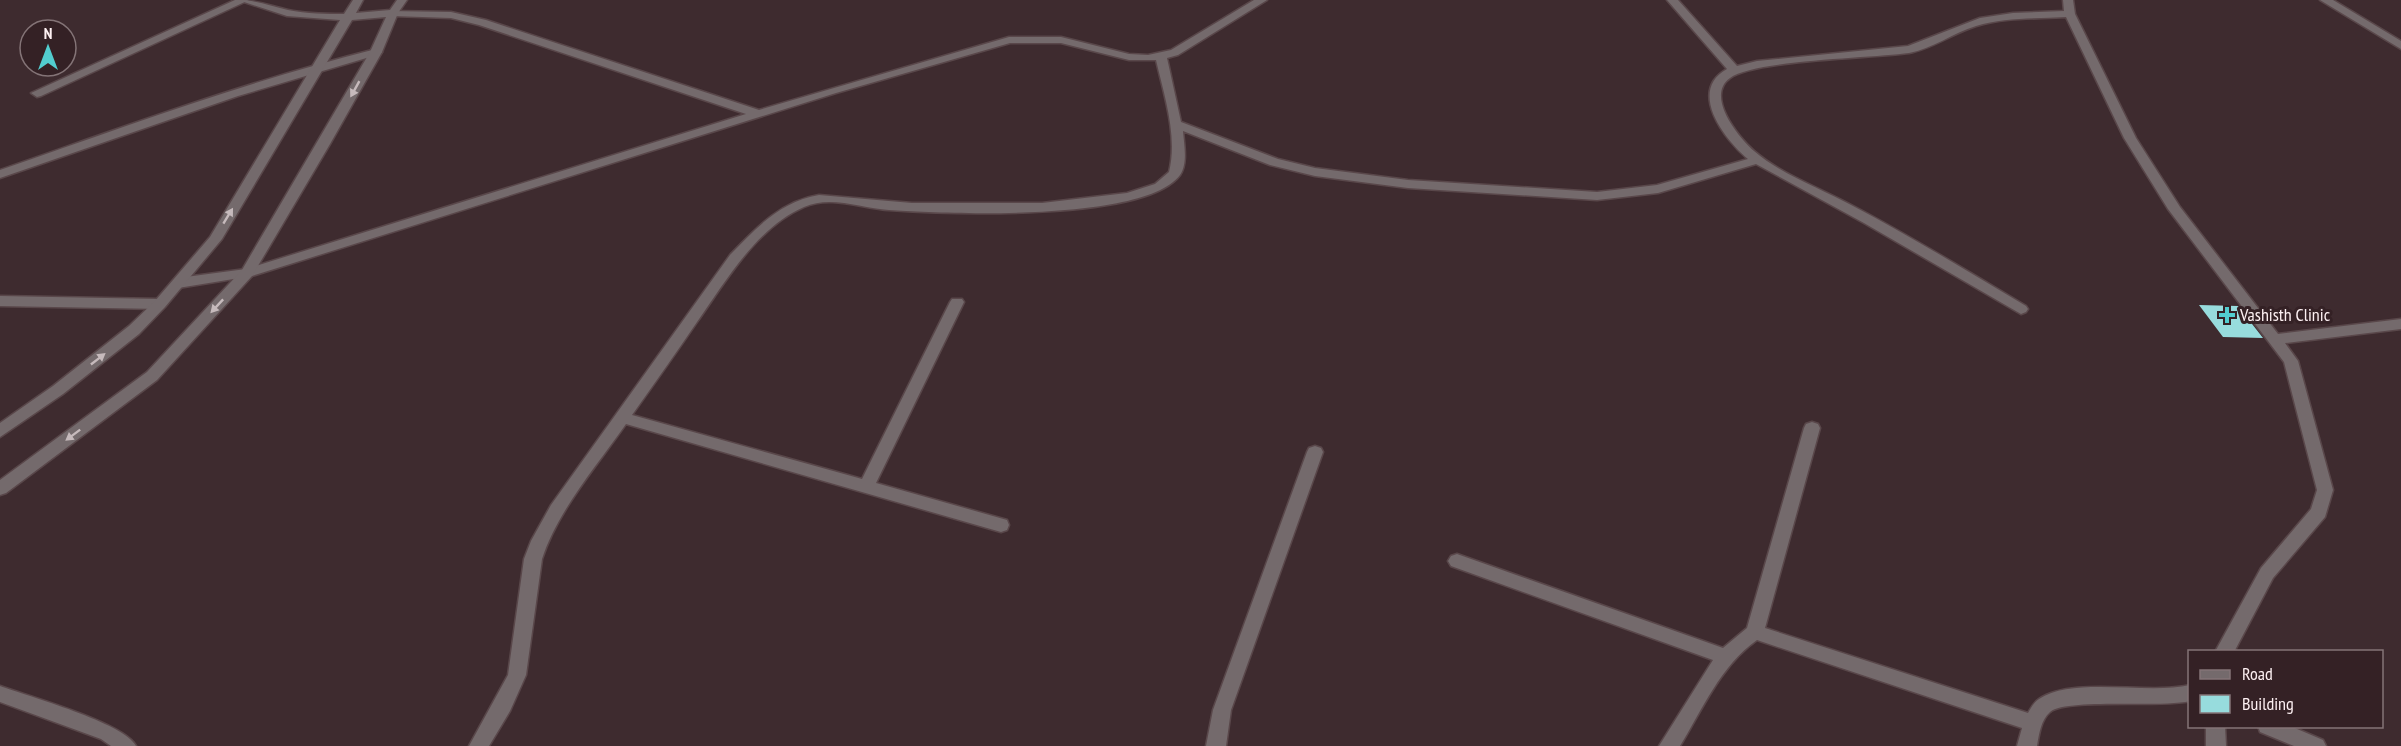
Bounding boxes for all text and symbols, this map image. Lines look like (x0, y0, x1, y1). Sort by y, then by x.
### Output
north arrow (18, 18, 78, 78)
text: N (44, 23, 52, 43)
one-way arrow (350, 81, 360, 98)
one-way arrow (223, 208, 234, 224)
one-way arrow (210, 298, 224, 313)
place label: Vashisth Clinic (2239, 303, 2331, 326)
marker: Vashisth Clinic (2218, 306, 2236, 324)
one-way arrow (90, 353, 105, 365)
one-way arrow (65, 429, 80, 441)
legend (2188, 650, 2383, 728)
text: Road (2242, 662, 2273, 685)
text: Building (2242, 692, 2294, 715)

